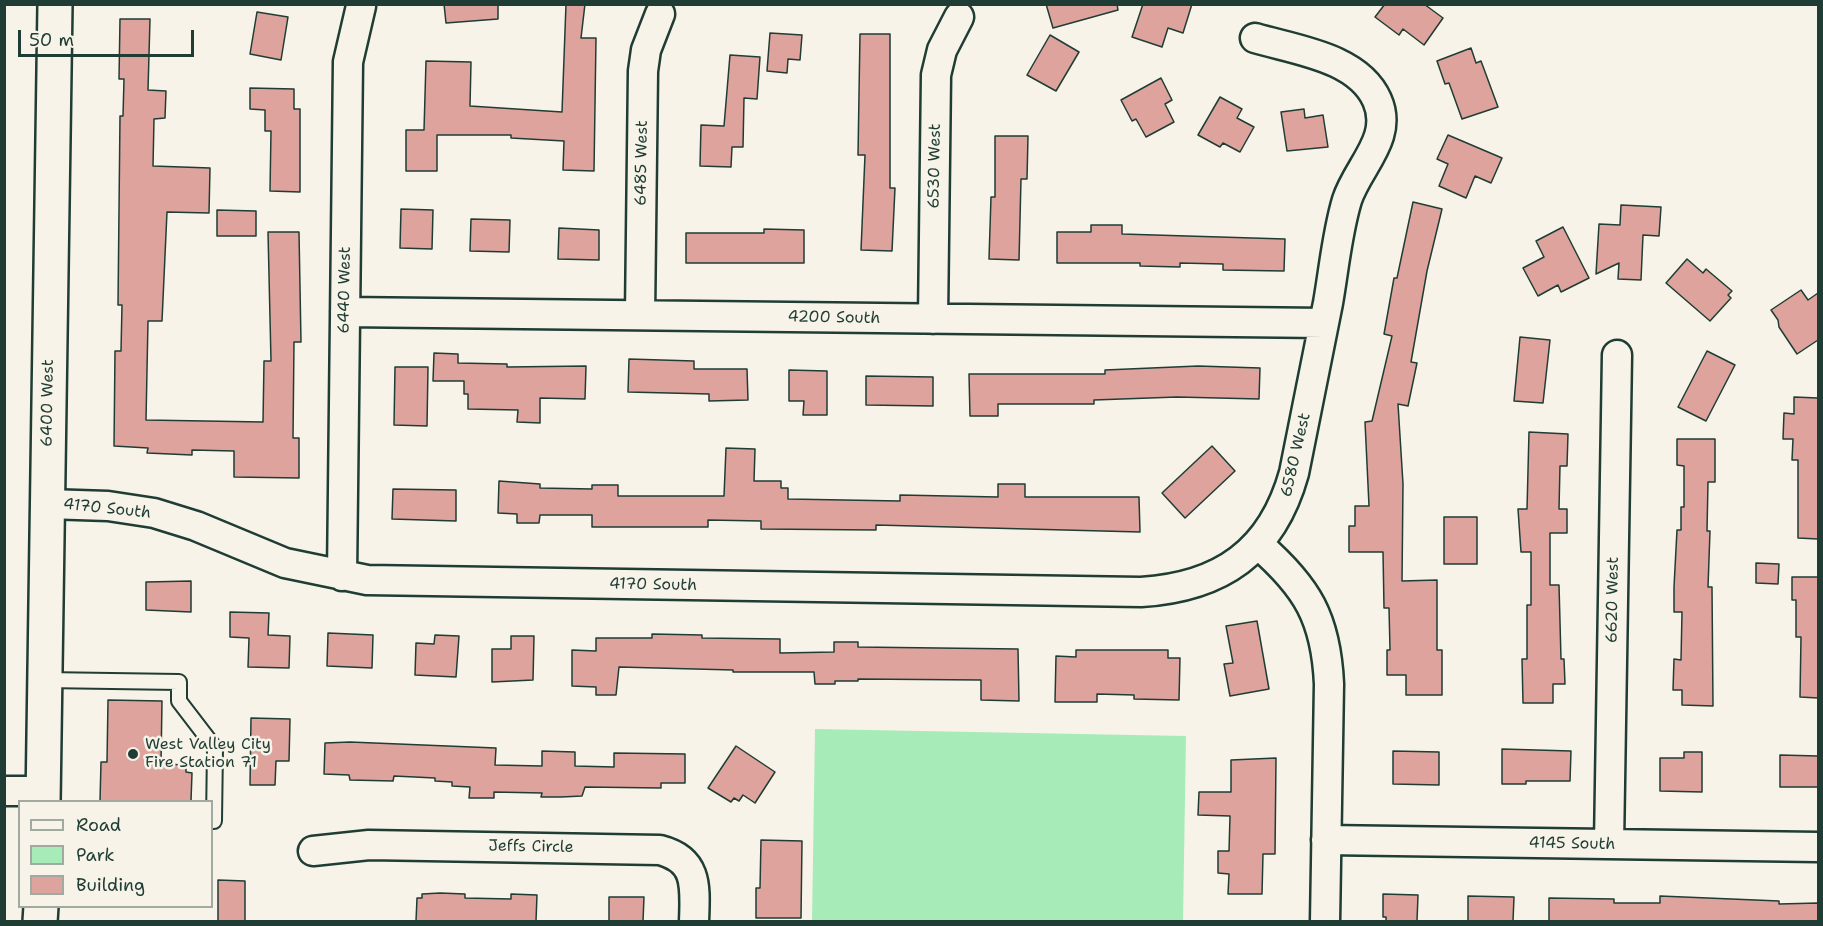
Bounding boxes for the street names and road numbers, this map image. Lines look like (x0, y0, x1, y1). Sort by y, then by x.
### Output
street label: 6485 West (632, 120, 652, 206)
street label: 6530 West (925, 123, 945, 209)
street label: 6440 West (335, 246, 355, 334)
street label: 4200 South (787, 308, 881, 328)
street label: 6400 West (38, 359, 58, 447)
street label: 6580 West (1277, 411, 1315, 499)
street label: 4170 South (62, 495, 152, 523)
street label: 6620 West (1603, 557, 1623, 643)
street label: 4170 South (609, 575, 697, 595)
street label: 4145 South (1529, 834, 1615, 854)
street label: Jeffs Circle (488, 837, 574, 857)

